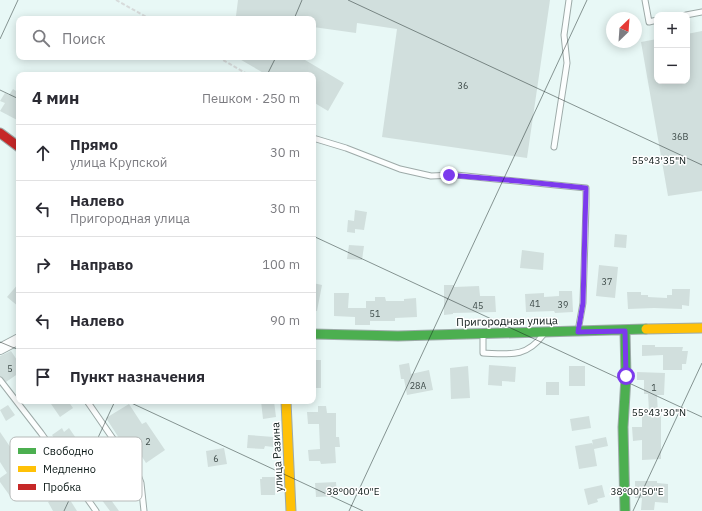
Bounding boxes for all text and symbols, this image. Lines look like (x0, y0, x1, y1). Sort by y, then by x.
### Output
north arrow (606, 12, 642, 48)
map controls (654, 12, 690, 84)
button: + (654, 12, 690, 48)
search box (16, 16, 316, 60)
icon: search (30, 27, 52, 49)
text: Поиск (62, 29, 105, 48)
button: − (654, 48, 690, 84)
house number: 36 (458, 80, 468, 91)
text: 4 мин (32, 87, 79, 109)
text: Пешком · 250 m (202, 90, 300, 107)
house number: 36В (672, 131, 688, 142)
text: Прямо (70, 135, 118, 154)
icon: ahead (32, 142, 54, 164)
text: 30 m (270, 144, 300, 161)
text: улица Крупской (70, 154, 168, 171)
text: 55°43'35"N (632, 154, 686, 167)
route end (440, 166, 458, 184)
text: Налево (70, 191, 124, 210)
icon: left (32, 198, 54, 220)
text: 30 m (270, 200, 300, 217)
text: Пригородная улица (70, 210, 190, 227)
icon: right (32, 254, 54, 276)
text: Направо (70, 255, 133, 274)
text: 100 m (262, 256, 300, 273)
house number: 37 (602, 276, 612, 287)
house number: 41 (530, 298, 540, 309)
house number: 39 (558, 299, 568, 310)
house number: 45 (473, 300, 483, 311)
house number: 51 (370, 308, 380, 319)
icon: left (32, 310, 54, 332)
text: Налево (70, 311, 124, 330)
text: 90 m (270, 312, 300, 329)
street label: Пригородная улица (456, 313, 558, 329)
house number: 5 (7, 363, 13, 374)
icon: arrive (32, 366, 54, 388)
text: Пункт назначения (70, 367, 205, 386)
route start (617, 367, 635, 385)
house number: 28А (410, 380, 427, 391)
house number: 1 (651, 382, 657, 393)
text: 55°43'30"N (632, 406, 686, 419)
street label: улица Разина (268, 422, 286, 492)
house number: 2 (145, 436, 151, 447)
legend (10, 437, 142, 501)
text: Свободно (43, 444, 94, 458)
house number: 6 (213, 453, 219, 464)
text: Медленно (43, 462, 96, 476)
text: Пробка (43, 480, 81, 494)
text: 38°00'40"E (326, 485, 380, 498)
text: 38°00'50"E (610, 485, 664, 498)

